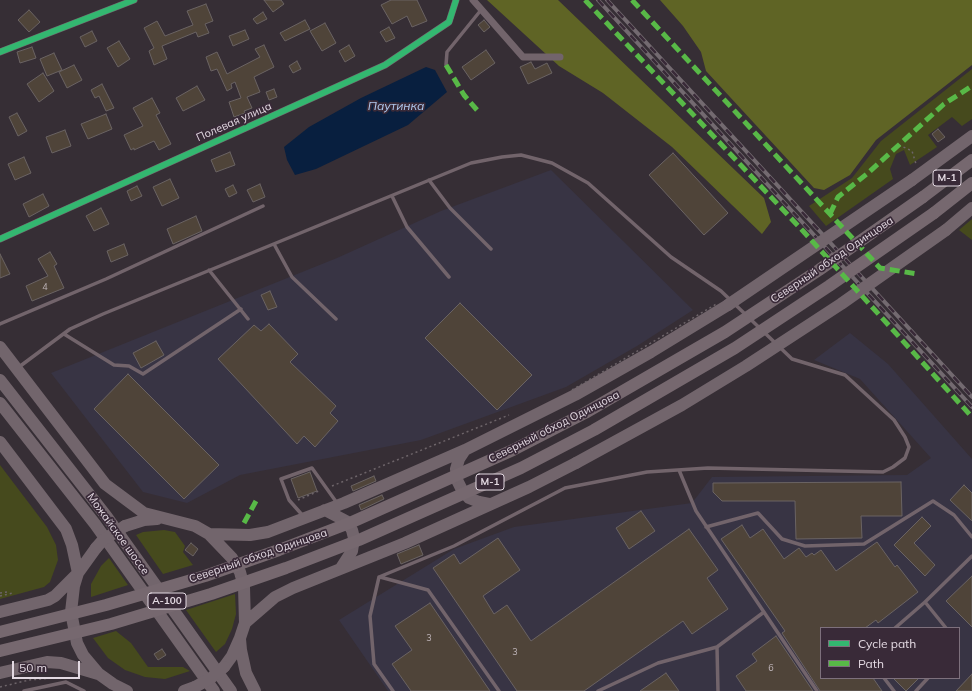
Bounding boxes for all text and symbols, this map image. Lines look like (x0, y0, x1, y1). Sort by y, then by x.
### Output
street label: Полевая улица (194, 99, 274, 145)
water label: Паутинка (368, 99, 424, 113)
road number: М-1 (933, 170, 961, 186)
street label: Северный обход Одинцова (768, 214, 896, 306)
house number: 4 (42, 282, 48, 292)
street label: Северный обход Одинцова (486, 388, 622, 466)
road number: М-1 (476, 474, 504, 490)
street label: Можайское шоссе (84, 491, 152, 577)
street label: Северный обход Одинцова (187, 526, 329, 586)
road number: А-100 (148, 593, 186, 609)
legend (820, 627, 960, 679)
house number: 3 (426, 633, 432, 643)
text: Cycle path (858, 636, 916, 651)
house number: 3 (512, 647, 518, 657)
scale bar (14, 653, 82, 679)
text: Path (858, 656, 884, 671)
text: 50 m (19, 660, 47, 675)
house number: 6 (768, 663, 774, 673)

